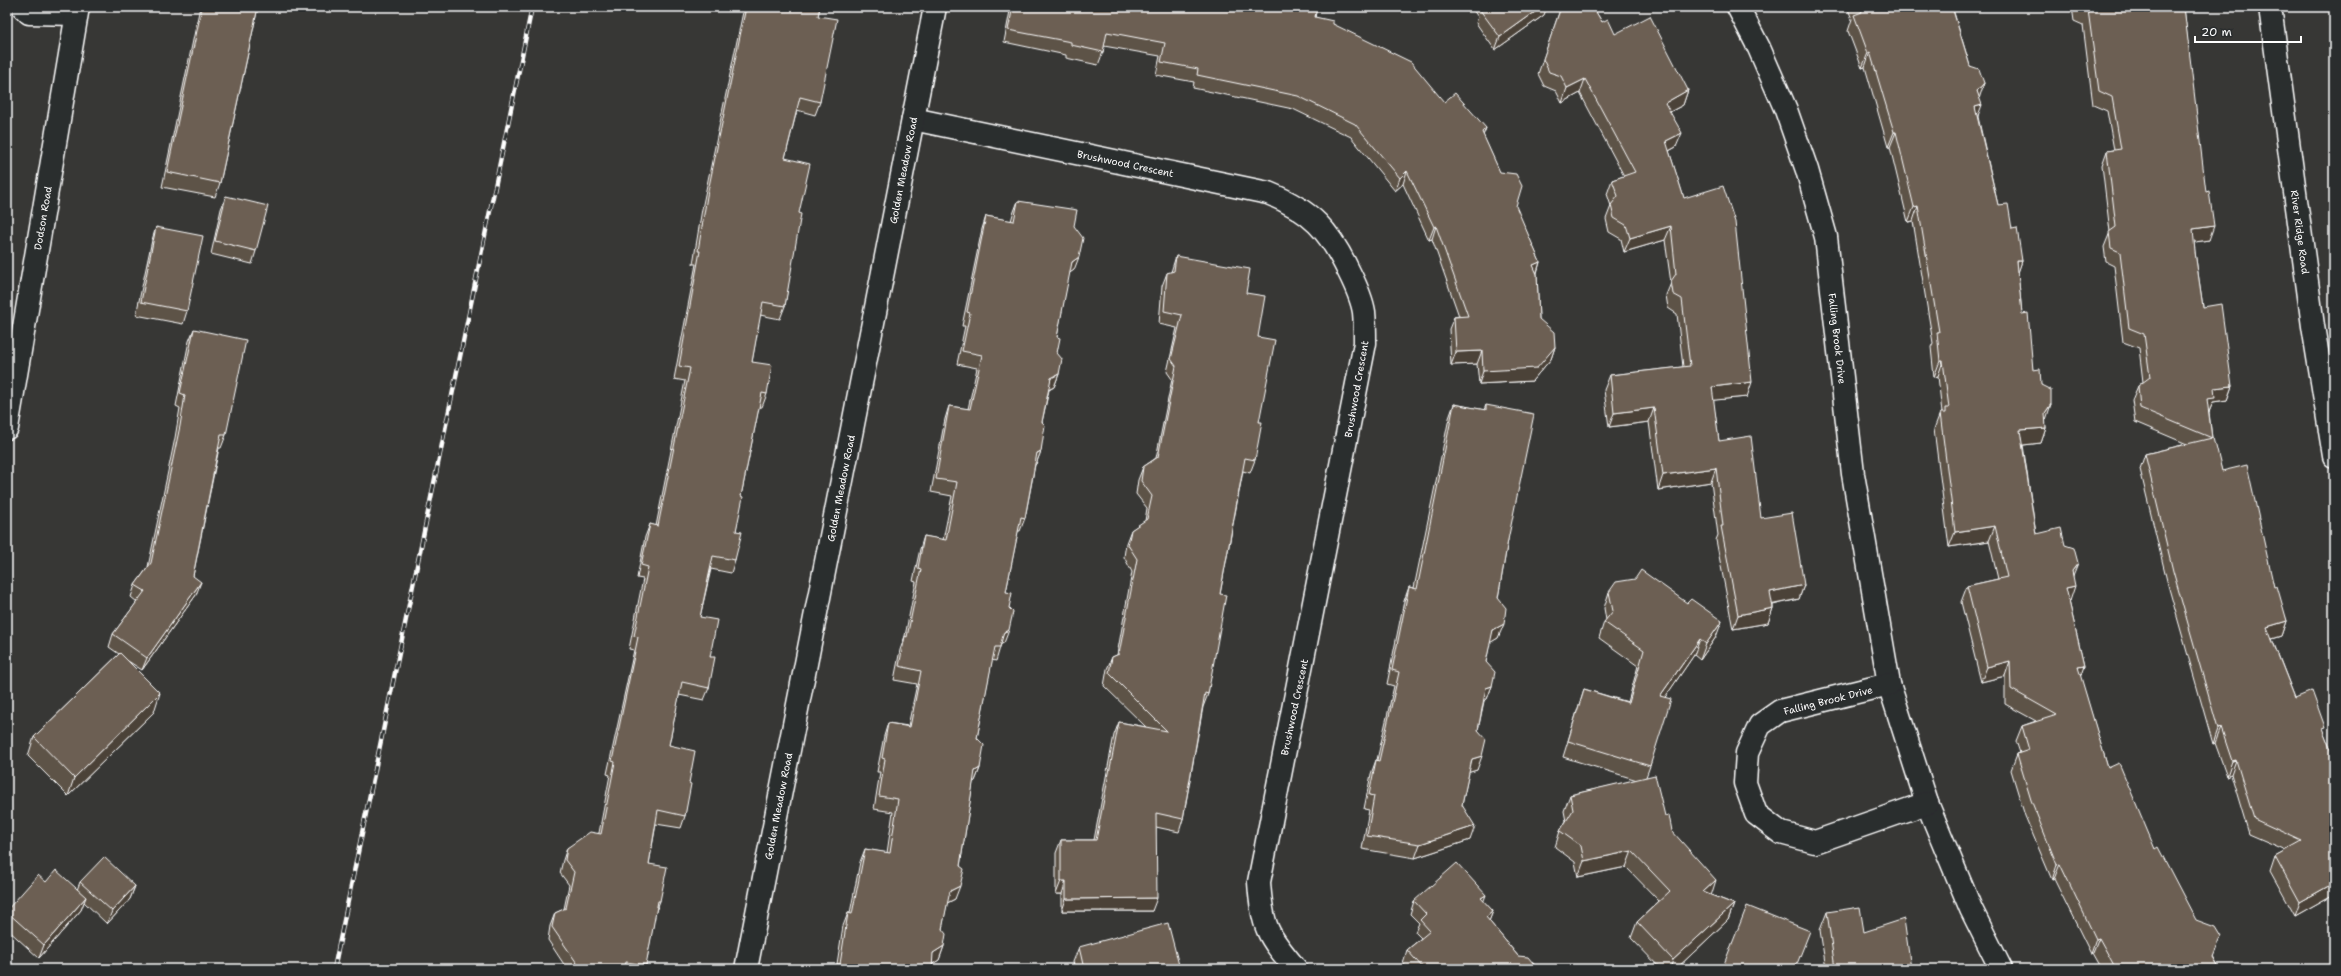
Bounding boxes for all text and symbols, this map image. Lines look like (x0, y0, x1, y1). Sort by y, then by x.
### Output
scale bar (2195, 18, 2301, 44)
text: 20 m (2201, 24, 2232, 40)
street label: Golden Meadow Road (887, 115, 920, 225)
street label: Brushwood Crescent (1076, 147, 1175, 180)
street label: Dodson Road (31, 185, 55, 251)
street label: River Ridge Road (2288, 189, 2312, 275)
street label: Falling Brook Drive (1825, 292, 1849, 385)
street label: Brushwood Crescent (1342, 340, 1371, 439)
street label: Golden Meadow Road (824, 433, 858, 543)
street label: Brushwood Crescent (1278, 658, 1311, 757)
street label: Falling Brook Drive (1782, 683, 1874, 718)
street label: Golden Meadow Road (762, 751, 795, 861)

